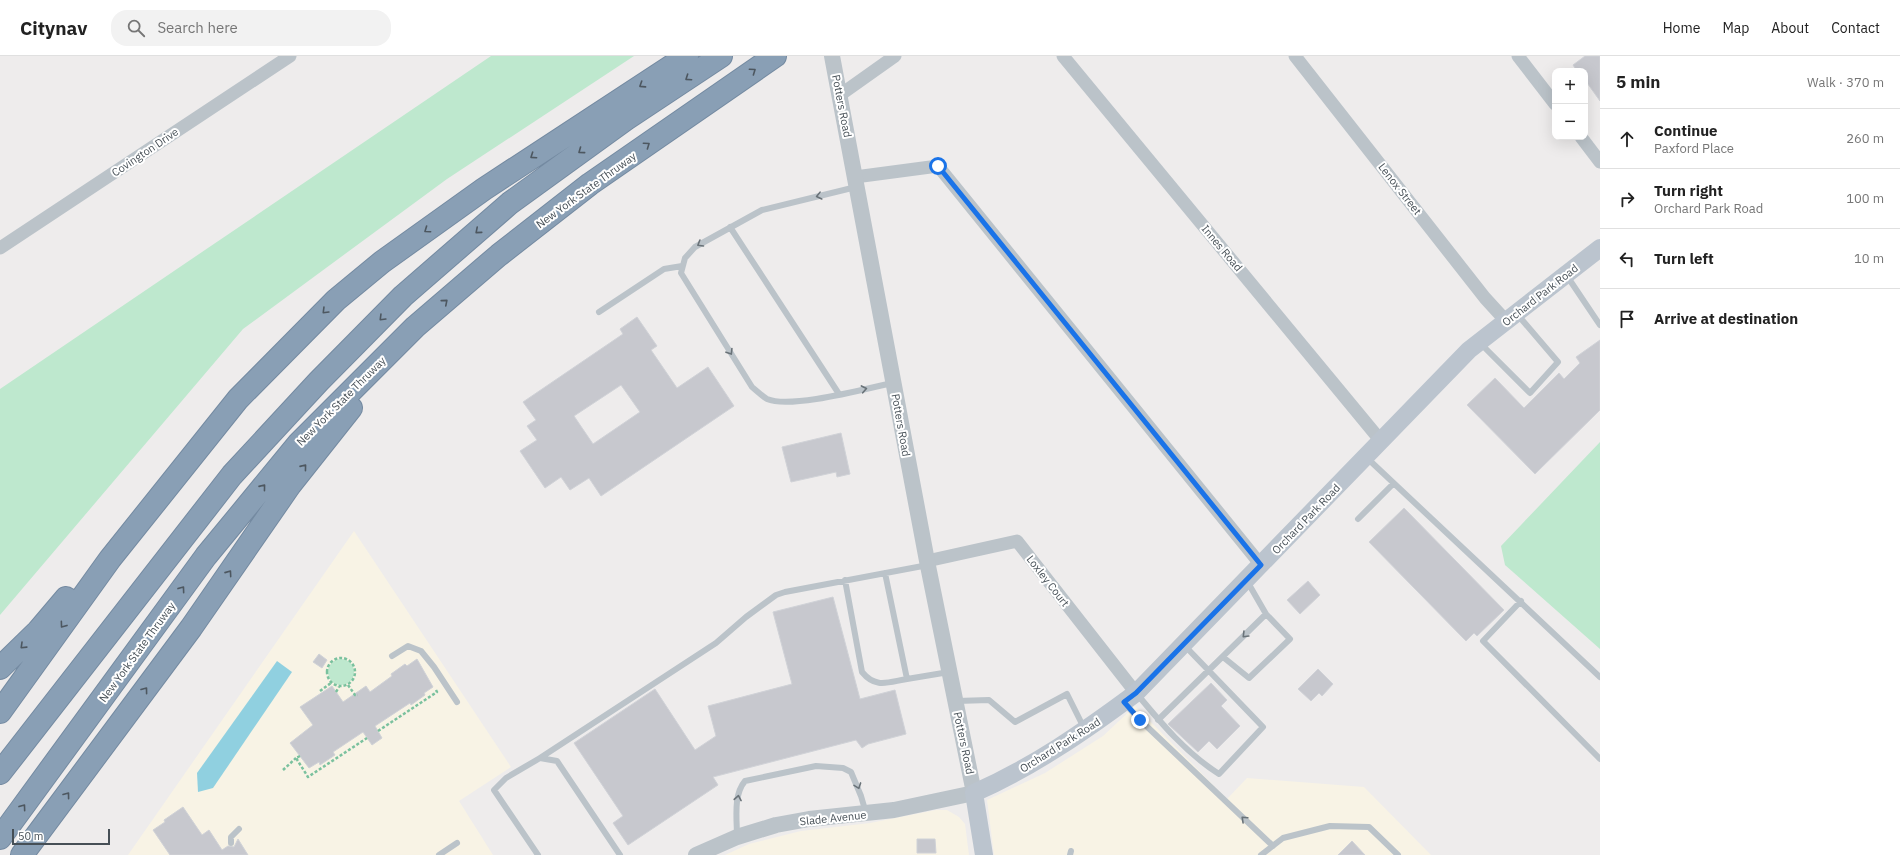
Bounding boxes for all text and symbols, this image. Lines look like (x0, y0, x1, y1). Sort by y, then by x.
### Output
search box (111, 10, 391, 46)
text: Citynav (20, 16, 87, 40)
icon: search (125, 17, 147, 39)
text: Search here (157, 18, 238, 37)
text: Home (1663, 19, 1700, 37)
text: Map (1722, 19, 1749, 37)
text: About (1771, 19, 1809, 37)
text: Contact (1831, 19, 1880, 37)
map controls (1552, 68, 1588, 140)
button: + (1552, 68, 1588, 104)
one-way arrow (749, 69, 756, 76)
text: 5 min (1616, 71, 1660, 93)
one-way arrow (685, 73, 692, 80)
street label: Potters Road (829, 73, 855, 139)
text: Walk · 370 m (1807, 74, 1884, 91)
one-way arrow (639, 80, 646, 88)
button: − (1552, 104, 1588, 140)
text: Continue (1654, 121, 1718, 140)
street label: Covington Drive (109, 125, 181, 179)
icon: ahead (1616, 128, 1638, 150)
text: 260 m (1846, 130, 1884, 147)
text: Paxford Place (1654, 140, 1734, 157)
one-way arrow (643, 142, 650, 150)
one-way arrow (579, 146, 586, 153)
street label: New York State Thruway (533, 149, 639, 231)
one-way arrow (531, 151, 538, 158)
route start (929, 157, 947, 175)
street label: Lenox Street (1375, 160, 1425, 218)
text: Turn right (1654, 181, 1723, 200)
icon: right (1616, 188, 1638, 210)
text: 100 m (1846, 190, 1884, 207)
one-way arrow (816, 191, 823, 199)
text: Orchard Park Road (1654, 200, 1763, 217)
street label: Innes Road (1199, 222, 1245, 274)
one-way arrow (424, 225, 431, 232)
one-way arrow (476, 226, 483, 233)
one-way arrow (697, 240, 704, 247)
icon: left (1616, 248, 1638, 270)
text: Turn left (1654, 249, 1714, 268)
text: 10 m (1854, 250, 1884, 267)
street label: Orchard Park Road (1499, 261, 1581, 329)
one-way arrow (440, 299, 447, 306)
one-way arrow (322, 306, 330, 314)
icon: arrive (1616, 308, 1638, 330)
text: Arrive at destination (1654, 309, 1798, 328)
one-way arrow (379, 313, 387, 321)
one-way arrow (726, 348, 733, 355)
street label: New York State Thruway (293, 353, 389, 449)
one-way arrow (860, 385, 867, 394)
street label: Potters Road (889, 393, 913, 457)
one-way arrow (300, 465, 307, 472)
street label: Orchard Park Road (1269, 481, 1343, 557)
one-way arrow (259, 484, 266, 492)
street label: Loxley Court (1024, 553, 1072, 610)
one-way arrow (224, 570, 232, 577)
one-way arrow (178, 586, 185, 593)
street label: New York State Thruway (96, 599, 178, 705)
one-way arrow (60, 621, 68, 628)
one-way arrow (1242, 630, 1250, 638)
one-way arrow (20, 641, 28, 648)
one-way arrow (140, 688, 147, 695)
street label: Potters Road (951, 710, 977, 776)
route end (1131, 711, 1149, 729)
street label: Orchard Park Road (1017, 715, 1103, 775)
one-way arrow (853, 783, 861, 790)
one-way arrow (62, 792, 69, 799)
one-way arrow (733, 795, 742, 801)
one-way arrow (18, 804, 26, 811)
street label: Slade Avenue (799, 808, 867, 828)
one-way arrow (1242, 817, 1249, 824)
scale bar (12, 827, 110, 846)
text: 50 m (18, 829, 43, 843)

